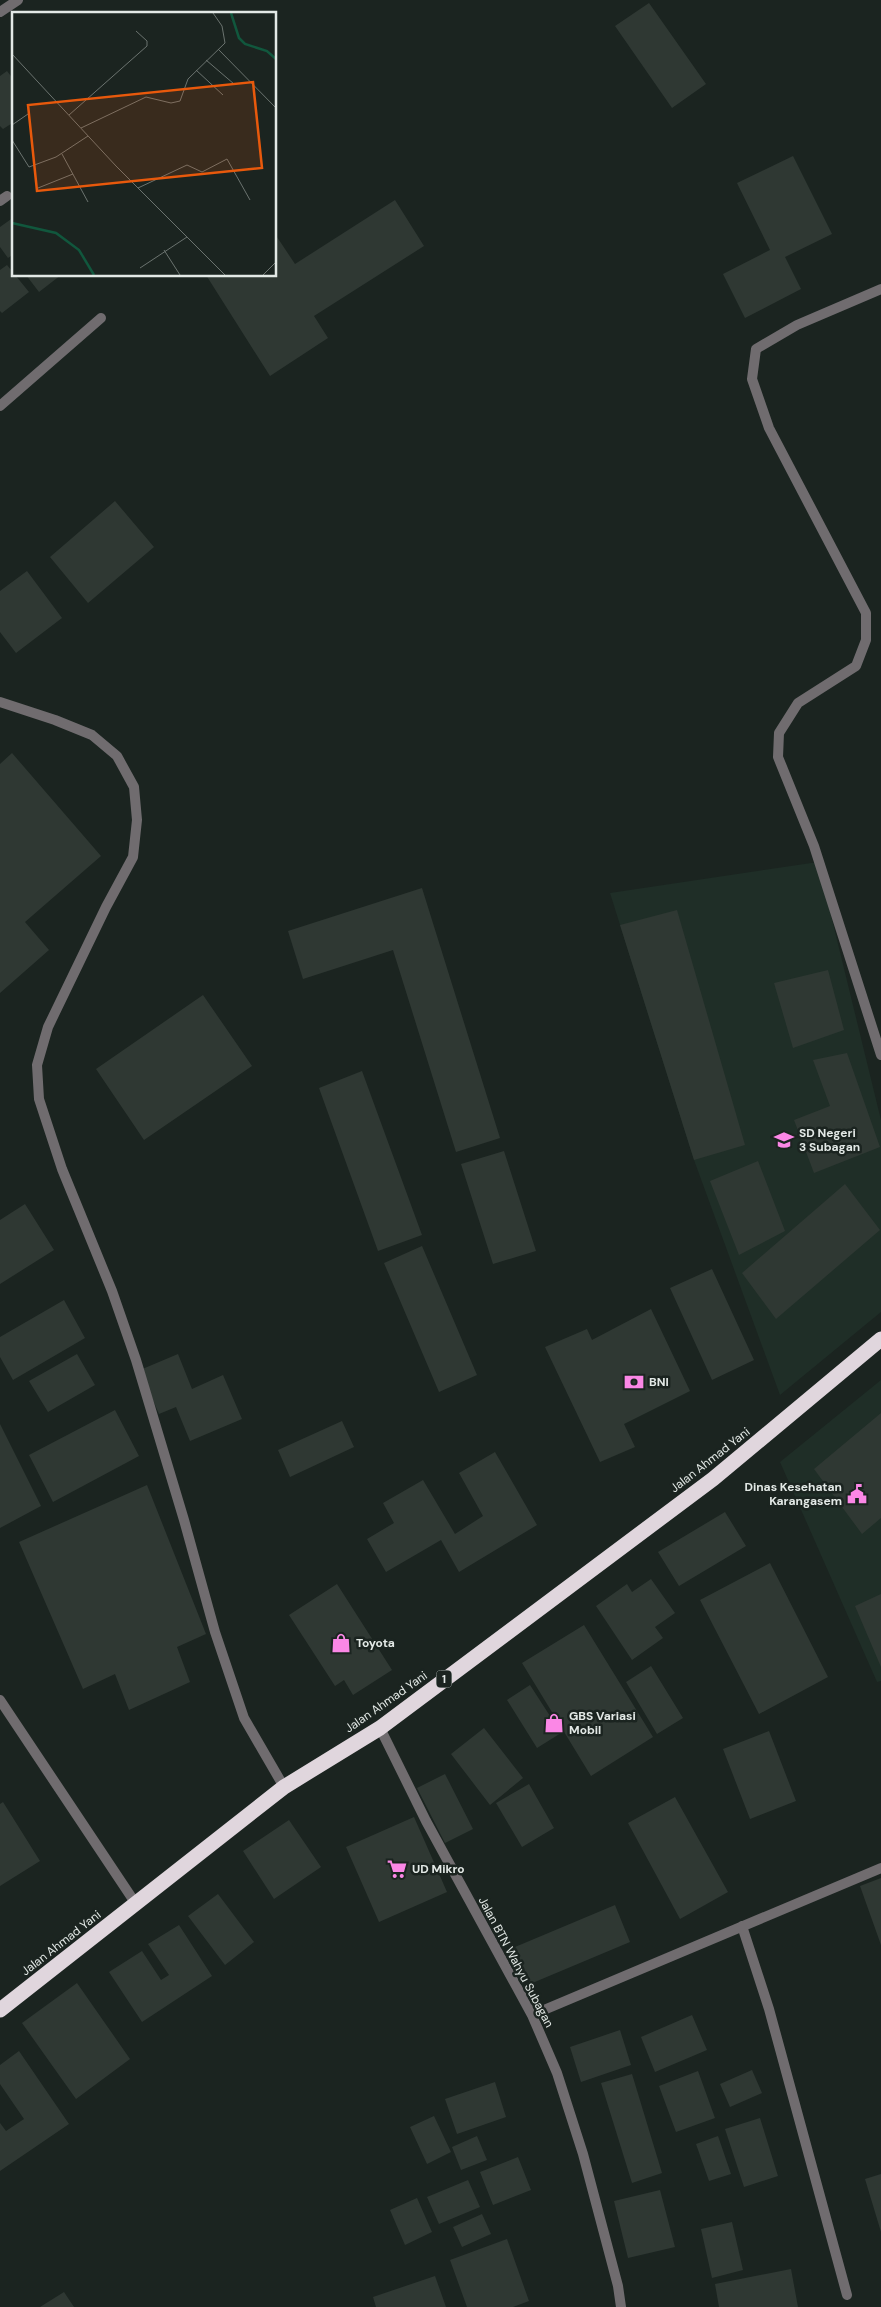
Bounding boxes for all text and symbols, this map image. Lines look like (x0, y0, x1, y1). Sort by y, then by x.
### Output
inset map (12, 12, 276, 276)
place label: SD Negeri 3 Subagan (799, 1125, 860, 1155)
school or university icon: SD Negeri 3 Subagan (773, 1129, 795, 1151)
bank icon: BNI (623, 1371, 645, 1393)
place label: BNI (649, 1374, 669, 1390)
street label: Jalan Ahmad Yani (667, 1424, 753, 1496)
place label: Dinas Kesehatan Karangasem (744, 1479, 842, 1509)
public building icon: Dinas Kesehatan Karangasem (846, 1483, 868, 1505)
shop icon: Toyota (330, 1632, 352, 1654)
place label: Toyota (356, 1635, 395, 1651)
street label: Jalan Ahmad Yani (342, 1668, 430, 1736)
road number: 1 (436, 1670, 452, 1688)
place label: GBS Variasi Mobil (569, 1708, 636, 1738)
shop icon: GBS Variasi Mobil (543, 1712, 565, 1734)
supermarket icon: UD Mikro (386, 1858, 408, 1880)
place label: UD Mikro (412, 1861, 465, 1877)
street label: Jalan BTN Wahyu Subagan (475, 1894, 557, 2030)
street label: Jalan Ahmad Yani (18, 1907, 104, 1979)

